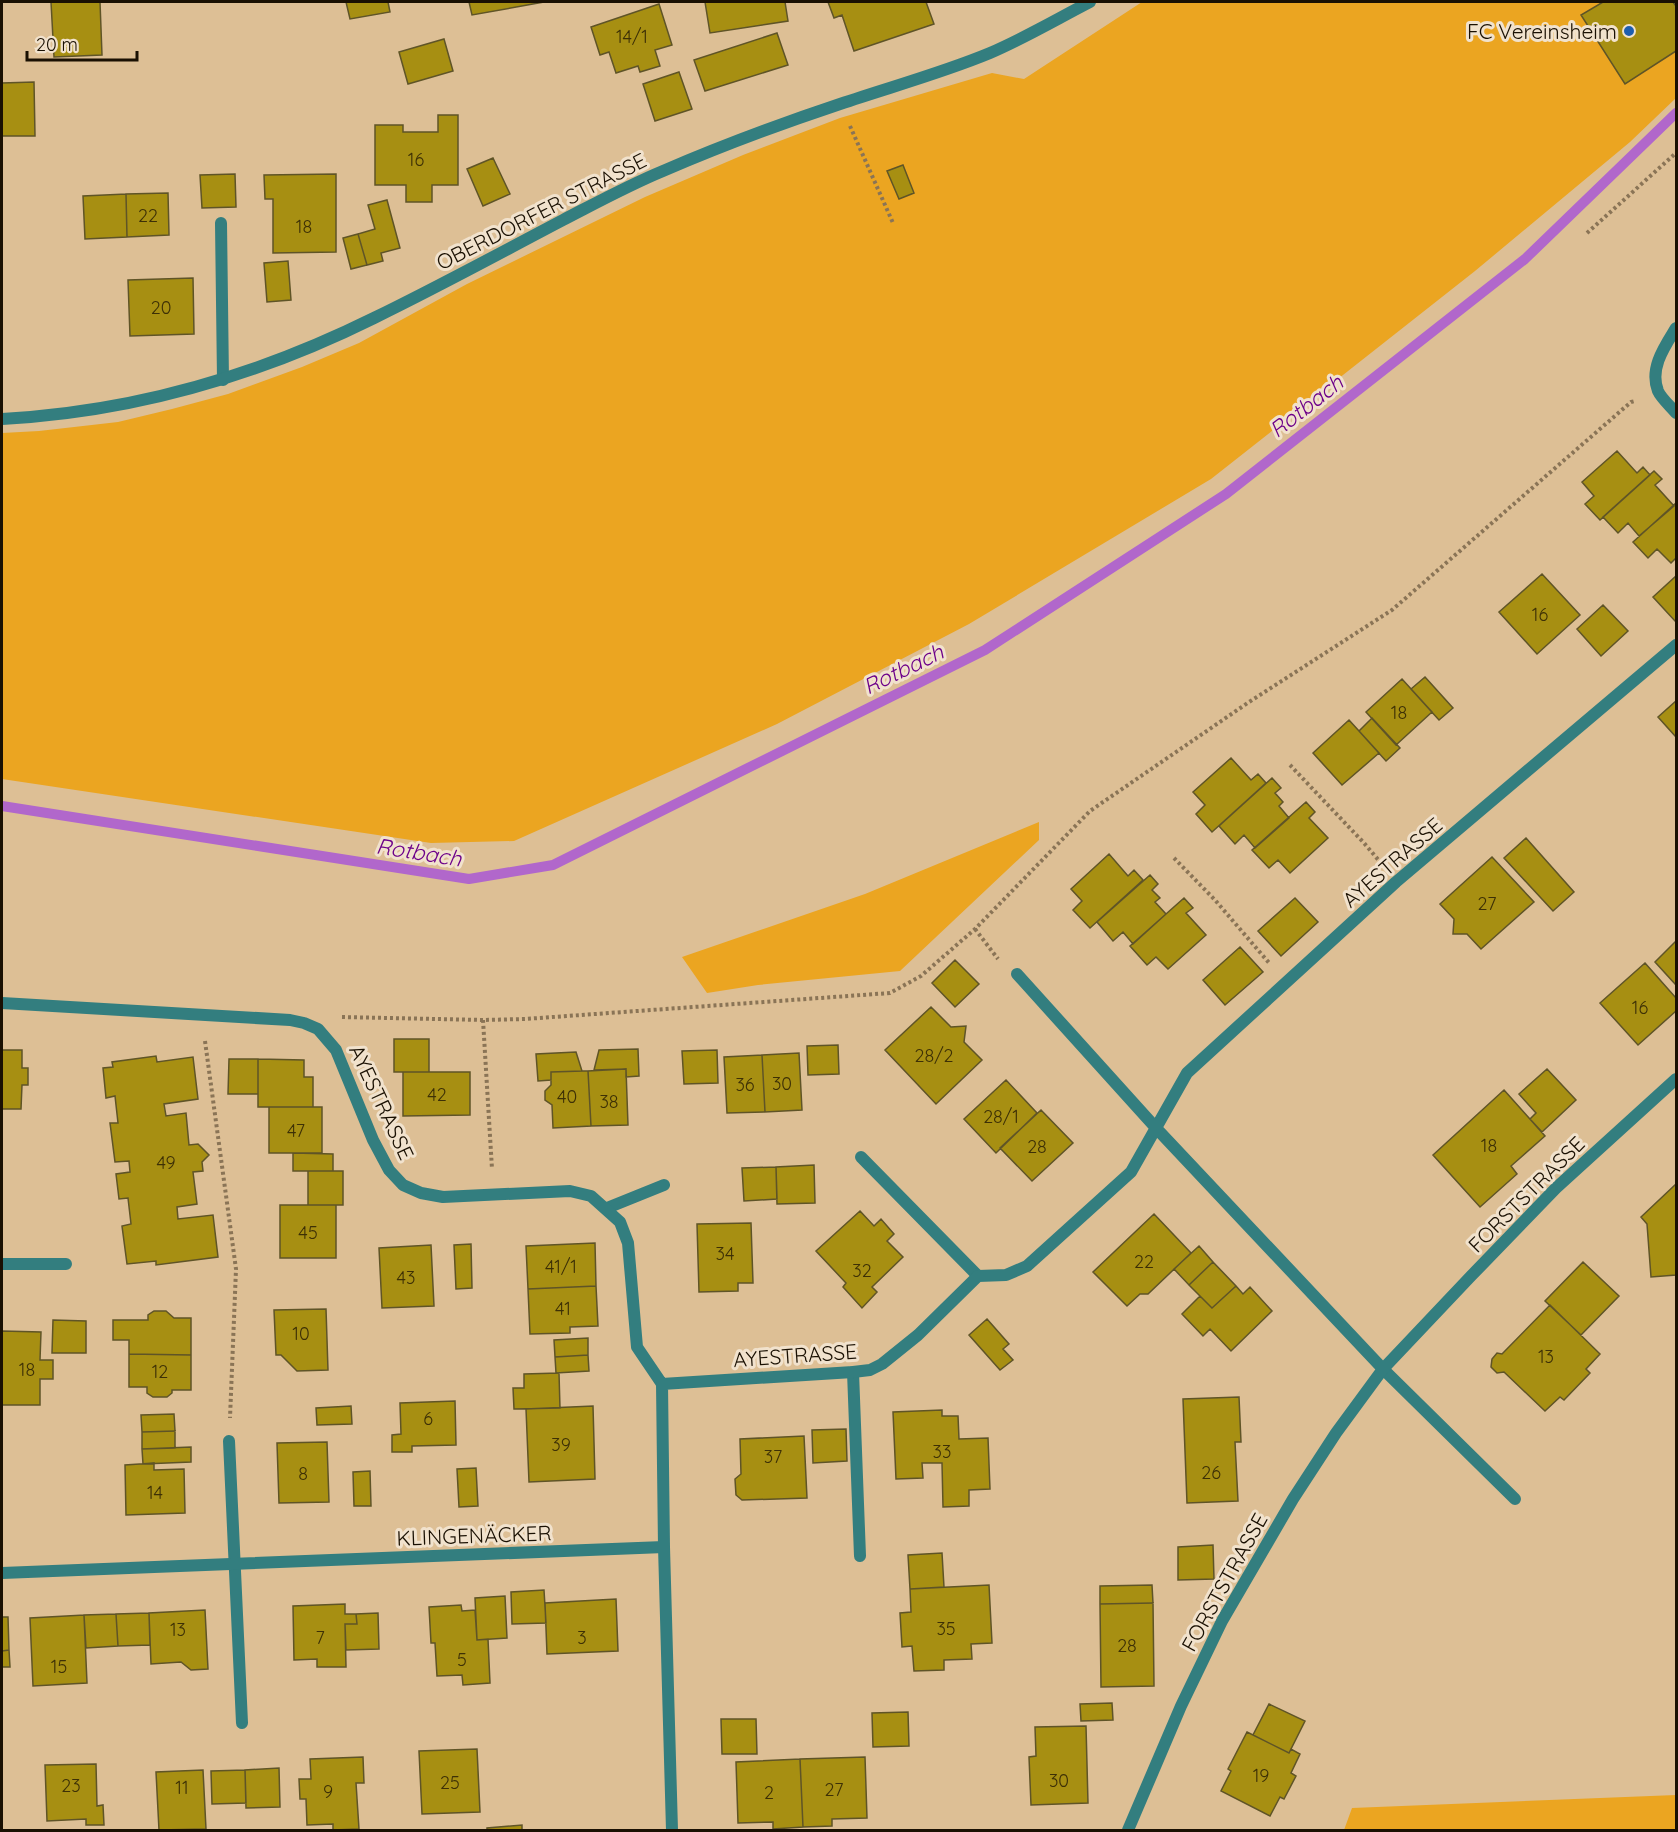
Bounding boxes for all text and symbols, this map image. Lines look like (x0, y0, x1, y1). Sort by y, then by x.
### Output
place label: FC Vereinsheim (1467, 18, 1617, 44)
scale bar (27, 24, 136, 62)
marker: FC Vereinsheim (1622, 24, 1636, 38)
house number: 14/1 (616, 25, 648, 48)
text: 20 m (36, 33, 78, 56)
street label: OBERDORFER STRASSE (432, 147, 650, 275)
house number: 16 (408, 148, 424, 171)
house number: 22 (138, 204, 158, 227)
house number: 18 (296, 215, 312, 238)
house number: 20 (151, 296, 171, 319)
water label: Rotbach (1264, 368, 1349, 443)
house number: 16 (1532, 603, 1548, 626)
water label: Rotbach (858, 637, 948, 700)
house number: 18 (1391, 701, 1407, 724)
street label: AYESTRASSE (1337, 812, 1447, 912)
water label: Rotbach (374, 831, 464, 873)
house number: 27 (1478, 892, 1496, 915)
house number: 16 (1632, 996, 1648, 1019)
street label: AYESTRASSE (344, 1040, 420, 1164)
house number: 28/2 (914, 1044, 954, 1067)
house number: 30 (772, 1072, 792, 1095)
house number: 36 (735, 1073, 755, 1096)
house number: 42 (427, 1083, 447, 1106)
house number: 40 (557, 1085, 577, 1108)
house number: 38 (599, 1090, 619, 1113)
house number: 28/1 (983, 1105, 1019, 1128)
house number: 47 (287, 1119, 305, 1142)
street label: FORSTSTRASSE (1462, 1130, 1590, 1258)
house number: 18 (1481, 1134, 1497, 1157)
house number: 28 (1027, 1135, 1047, 1158)
house number: 49 (156, 1151, 176, 1174)
house number: 45 (298, 1221, 318, 1244)
house number: 34 (716, 1242, 734, 1265)
house number: 22 (1134, 1250, 1154, 1273)
house number: 41/1 (545, 1255, 577, 1278)
house number: 32 (852, 1259, 872, 1282)
house number: 43 (397, 1266, 415, 1289)
house number: 41 (555, 1297, 571, 1320)
house number: 10 (292, 1322, 310, 1345)
street label: AYESTRASSE (732, 1338, 858, 1372)
house number: 13 (1538, 1345, 1554, 1368)
house number: 18 (19, 1358, 35, 1381)
house number: 12 (152, 1360, 168, 1383)
house number: 6 (423, 1407, 433, 1430)
house number: 39 (551, 1433, 571, 1456)
house number: 33 (933, 1440, 951, 1463)
house number: 37 (764, 1445, 782, 1468)
house number: 26 (1201, 1461, 1221, 1484)
house number: 8 (298, 1462, 308, 1485)
house number: 14 (147, 1481, 163, 1504)
street label: FORSTSTRASSE (1175, 1508, 1273, 1656)
street label: KLINGENÄCKER (396, 1519, 552, 1551)
house number: 35 (936, 1617, 956, 1640)
house number: 13 (170, 1618, 186, 1641)
house number: 7 (315, 1626, 325, 1649)
house number: 3 (577, 1626, 587, 1649)
house number: 28 (1117, 1634, 1137, 1657)
house number: 5 (457, 1648, 467, 1671)
house number: 15 (51, 1655, 67, 1678)
house number: 19 (1253, 1764, 1269, 1787)
house number: 30 (1049, 1769, 1069, 1792)
house number: 25 (440, 1771, 460, 1794)
house number: 23 (61, 1774, 81, 1797)
house number: 11 (175, 1776, 189, 1799)
house number: 27 (825, 1778, 843, 1801)
house number: 9 (323, 1780, 333, 1803)
house number: 2 (764, 1781, 774, 1804)

